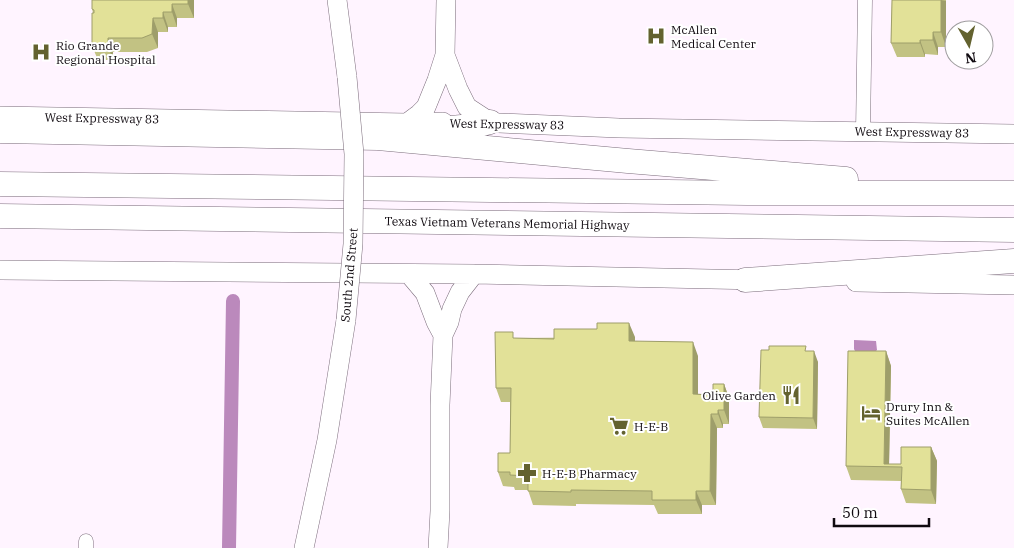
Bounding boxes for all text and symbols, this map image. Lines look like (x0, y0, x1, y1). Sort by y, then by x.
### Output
north arrow (944, 20, 994, 70)
place label: McAllen Medical Center (671, 22, 757, 51)
hospital icon: McAllen Medical Center (645, 25, 667, 47)
place label: Rio Grande Regional Hospital (56, 38, 156, 67)
hospital icon: Rio Grande Regional Hospital (30, 41, 52, 63)
text: N (964, 48, 978, 68)
street label: West Expressway 83 (45, 110, 159, 126)
street label: West Expressway 83 (450, 116, 564, 132)
street label: West Expressway 83 (855, 124, 969, 140)
street label: Texas Vietnam Veterans Memorial Highway (384, 213, 630, 233)
street label: South 2nd Street (337, 227, 361, 323)
restaurant icon: Olive Garden (780, 384, 802, 406)
place label: Olive Garden (702, 388, 776, 403)
place label: Drury Inn & Suites McAllen (886, 399, 970, 428)
hotel icon: Drury Inn & Suites McAllen (860, 402, 882, 424)
supermarket icon: H-E-B (608, 415, 630, 437)
place label: H-E-B (634, 419, 668, 434)
pharmacy icon: H-E-B Pharmacy (516, 462, 538, 484)
place label: H-E-B Pharmacy (542, 466, 637, 481)
scale bar (834, 496, 929, 528)
text: 50 m (842, 503, 878, 522)

